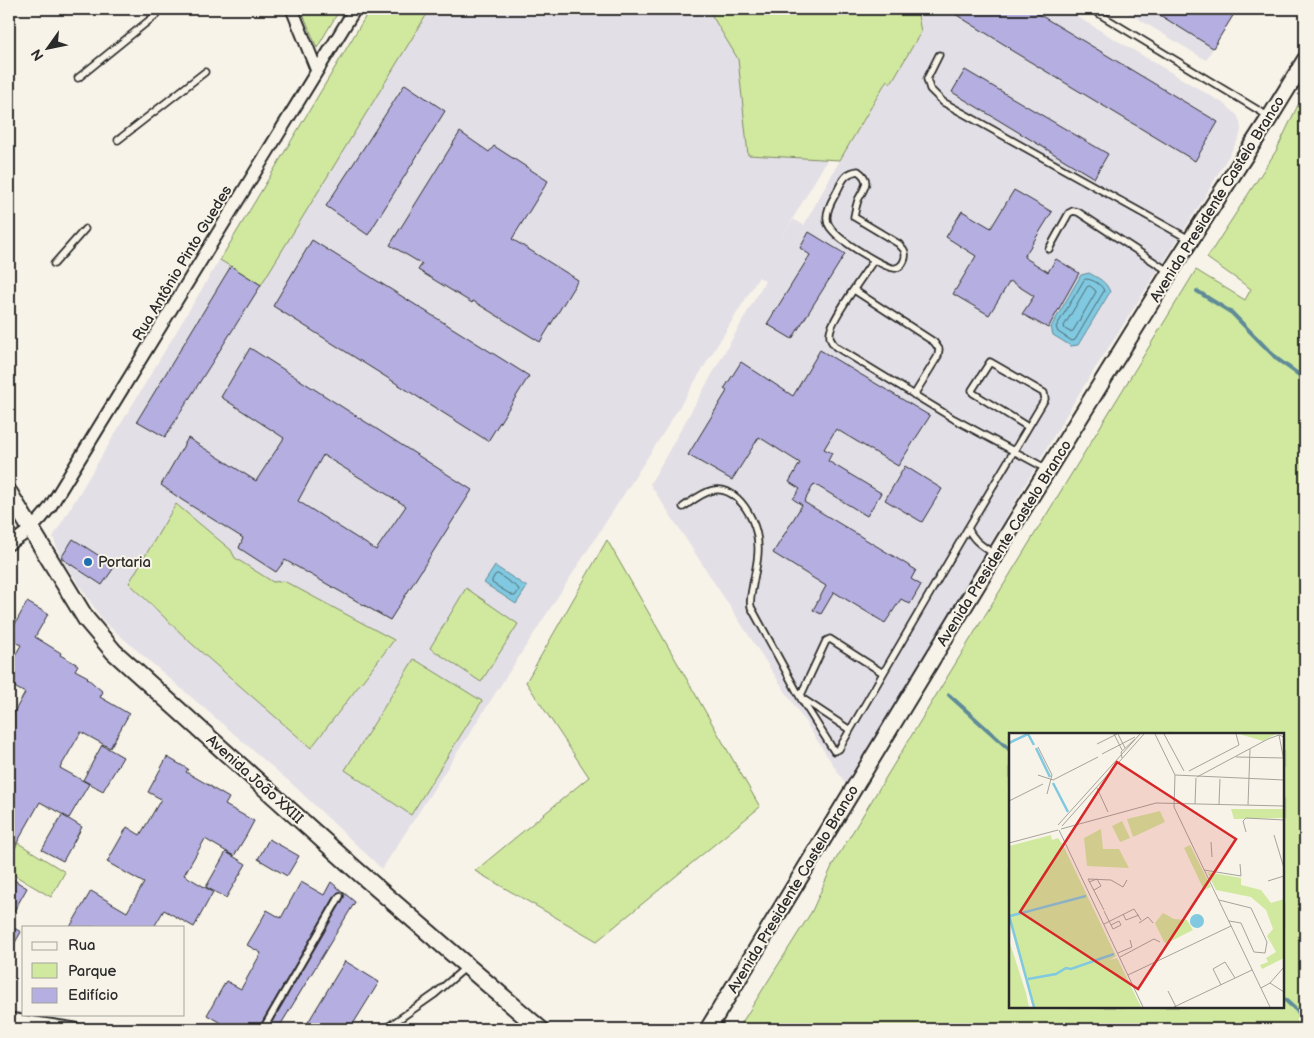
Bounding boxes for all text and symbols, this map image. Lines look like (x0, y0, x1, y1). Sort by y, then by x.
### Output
north arrow (22, 22, 72, 72)
text: N (28, 46, 48, 64)
street label: Avenida Presidente Castelo Branco (1146, 93, 1289, 306)
street label: Rua Antônio Pinto Guedes (128, 182, 237, 344)
street label: Avenida Presidente Castelo Branco (933, 437, 1076, 650)
place label: Portaria (98, 553, 151, 572)
marker: Portaria (82, 556, 94, 568)
street label: Avenida João XXIII (202, 731, 307, 828)
inset map (1009, 733, 1284, 1008)
street label: Avenida Presidente Castelo Branco (724, 782, 863, 997)
legend (22, 926, 185, 1016)
text: Rua (68, 936, 96, 955)
text: Parque (68, 962, 117, 981)
text: Edifício (68, 986, 118, 1005)

